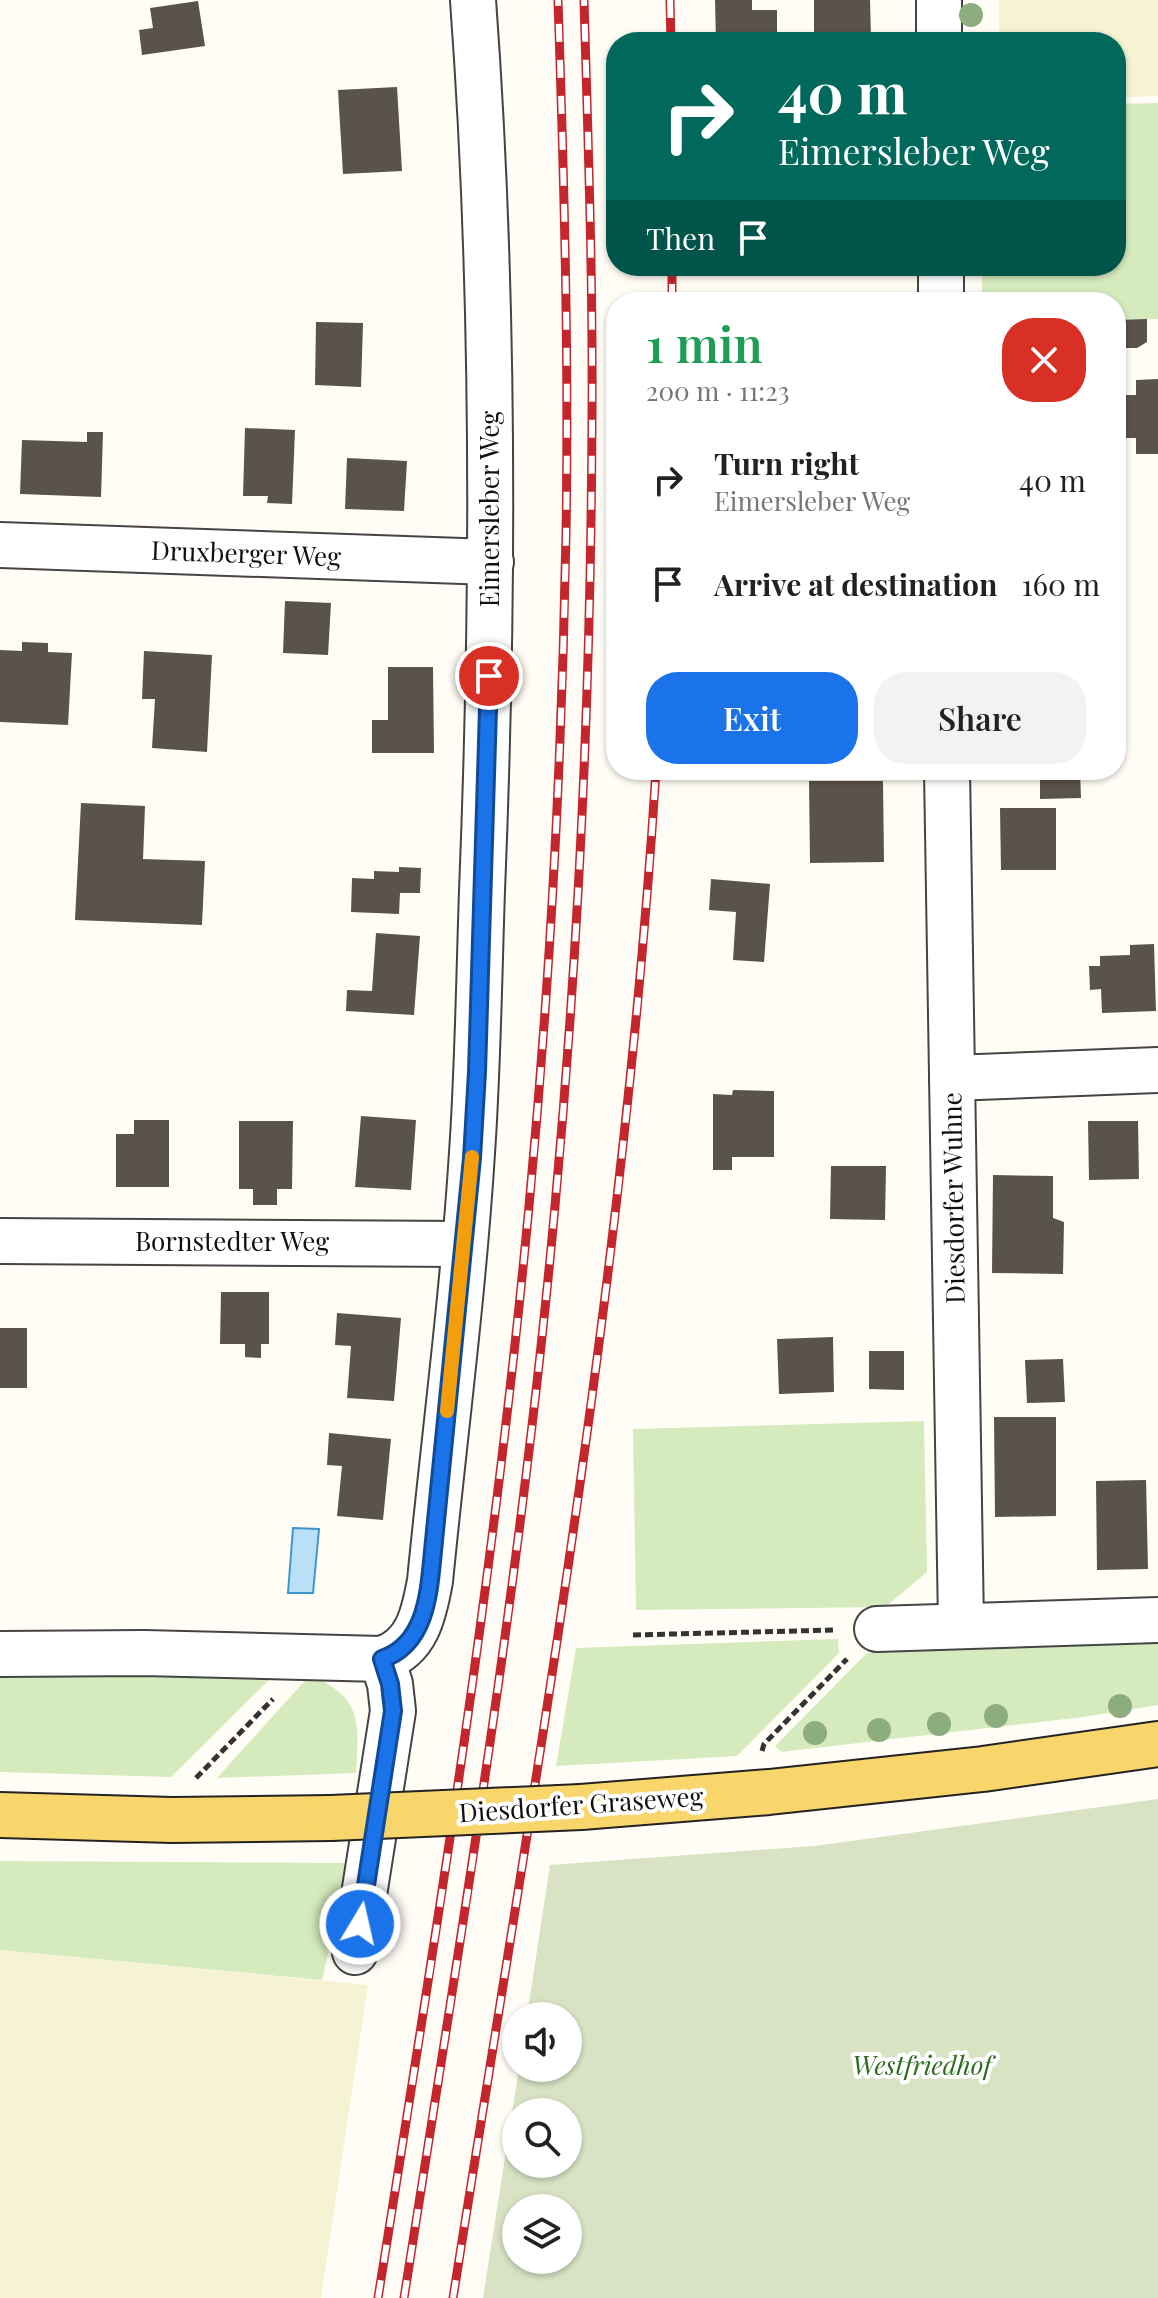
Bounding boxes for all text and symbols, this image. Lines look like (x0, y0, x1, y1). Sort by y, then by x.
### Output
text: 40 m (778, 54, 907, 129)
icon: right (646, 64, 750, 168)
text: Eimersleber Weg (778, 126, 1050, 174)
icon: arrive (731, 216, 775, 260)
text: Then (646, 218, 715, 258)
text: 1 min (646, 311, 763, 375)
button: close (1002, 318, 1086, 402)
text: 200 m · 11:23 (646, 373, 789, 408)
street label: Eimersleber Weg (471, 411, 506, 607)
text: Turn right (714, 443, 859, 483)
icon: right (646, 458, 690, 502)
text: 40 m (1019, 460, 1086, 500)
text: Eimersleber Weg (714, 483, 910, 518)
street label: Druxberger Weg (150, 532, 342, 573)
icon: arrive (646, 562, 690, 606)
text: Arrive at destination (714, 564, 997, 604)
text: 160 m (1021, 564, 1100, 604)
pin (455, 642, 523, 710)
icon: arrive (467, 654, 511, 698)
button: Exit (646, 672, 858, 764)
button: Share (874, 672, 1086, 764)
street label: Diesdorfer Wuhne (933, 1092, 972, 1304)
street label: Bornstedter Weg (135, 1223, 329, 1258)
street label: Diesdorfer Graseweg (457, 1777, 705, 1830)
position arrow (318, 1882, 402, 1966)
map controls (502, 2002, 582, 2274)
button: sound (502, 2002, 582, 2082)
park label: Westfriedhof (852, 2047, 996, 2082)
button: search (502, 2098, 582, 2178)
button: layers (502, 2194, 582, 2274)

